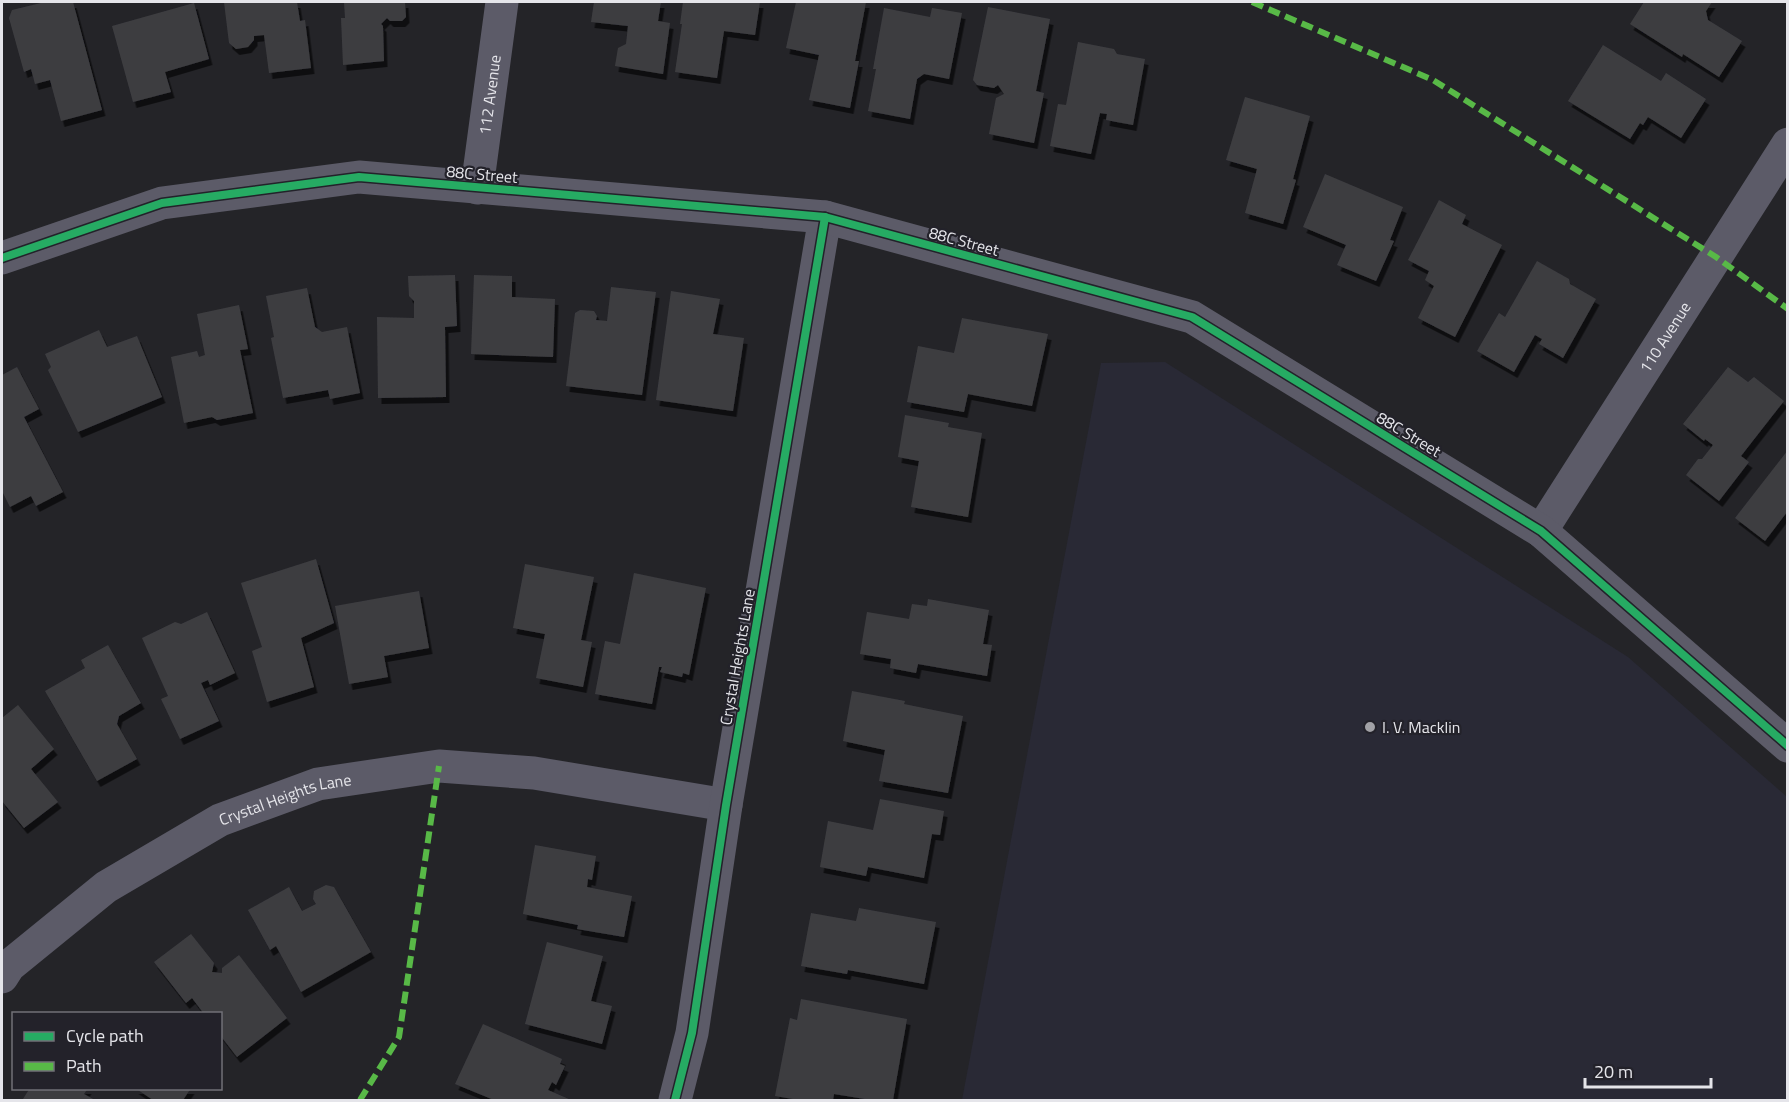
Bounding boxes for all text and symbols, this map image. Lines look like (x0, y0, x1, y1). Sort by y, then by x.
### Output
street label: 112 Avenue (472, 53, 507, 136)
street label: 88C Street (445, 159, 519, 189)
street label: 88C Street (926, 220, 1002, 262)
street label: 110 Avenue (1633, 297, 1697, 378)
street label: 88C Street (1372, 405, 1446, 463)
street label: Crystal Heights Lane (713, 587, 761, 727)
place label: I. V. Macklin (1382, 715, 1460, 739)
marker: I. V. Macklin (1363, 720, 1377, 734)
street label: Crystal Heights Lane (215, 767, 353, 831)
legend (12, 1012, 222, 1090)
text: Cycle path (66, 1022, 144, 1049)
scale bar (1585, 1051, 1711, 1089)
text: Path (66, 1052, 102, 1079)
text: 20 m (1594, 1058, 1633, 1085)

